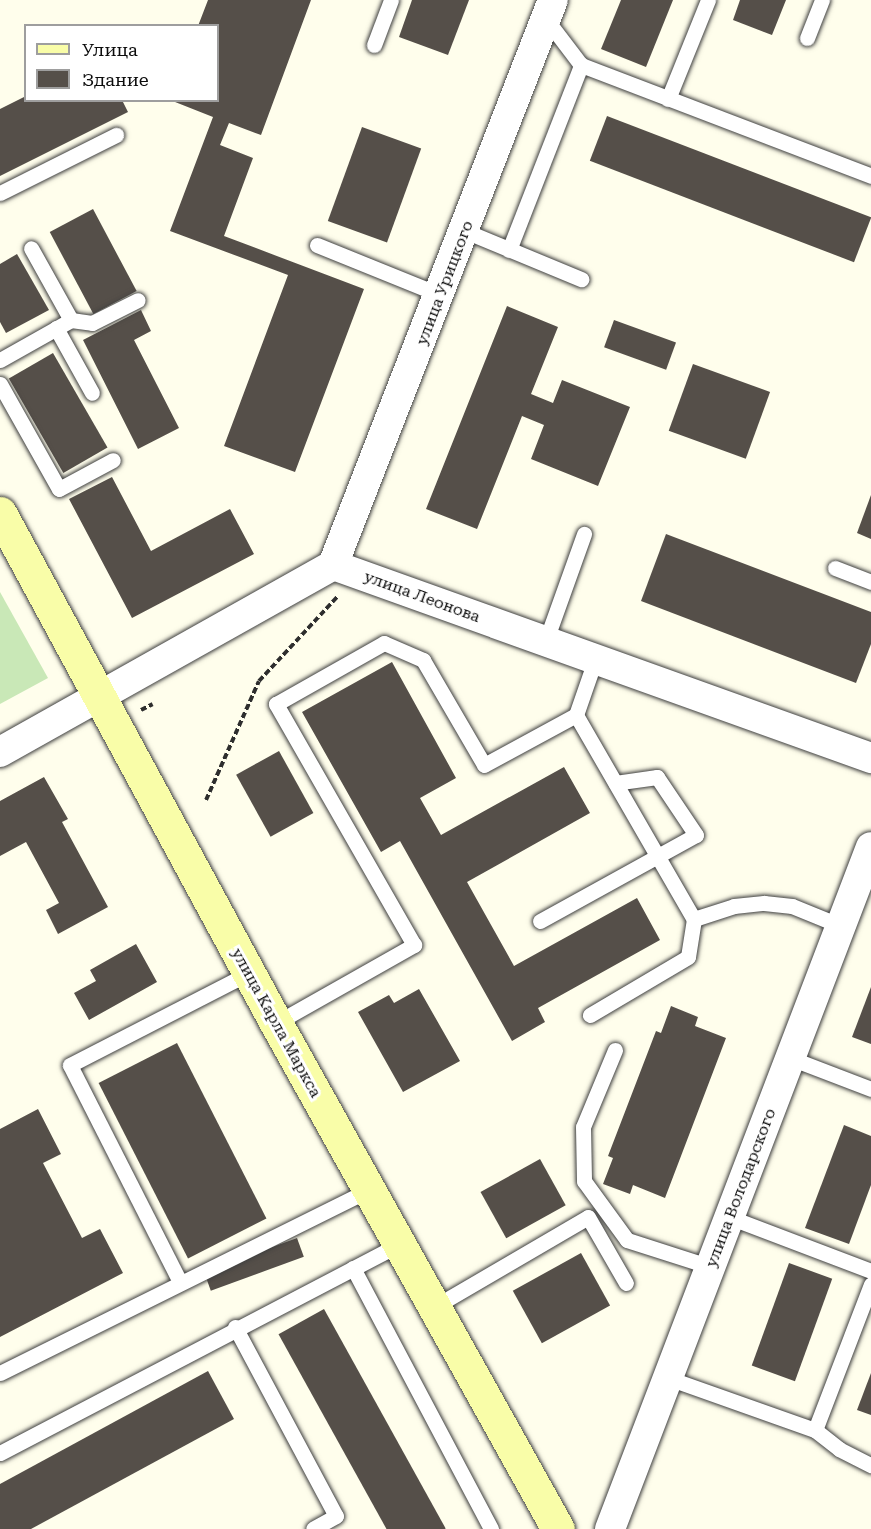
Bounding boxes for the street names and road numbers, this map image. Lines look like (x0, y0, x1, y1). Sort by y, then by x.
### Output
street label: улица Урицкого (412, 218, 478, 348)
street label: улица Леонова (361, 567, 483, 627)
street label: улица Карла Маркса (227, 945, 325, 1101)
street label: улица Володарского (702, 1106, 780, 1270)

